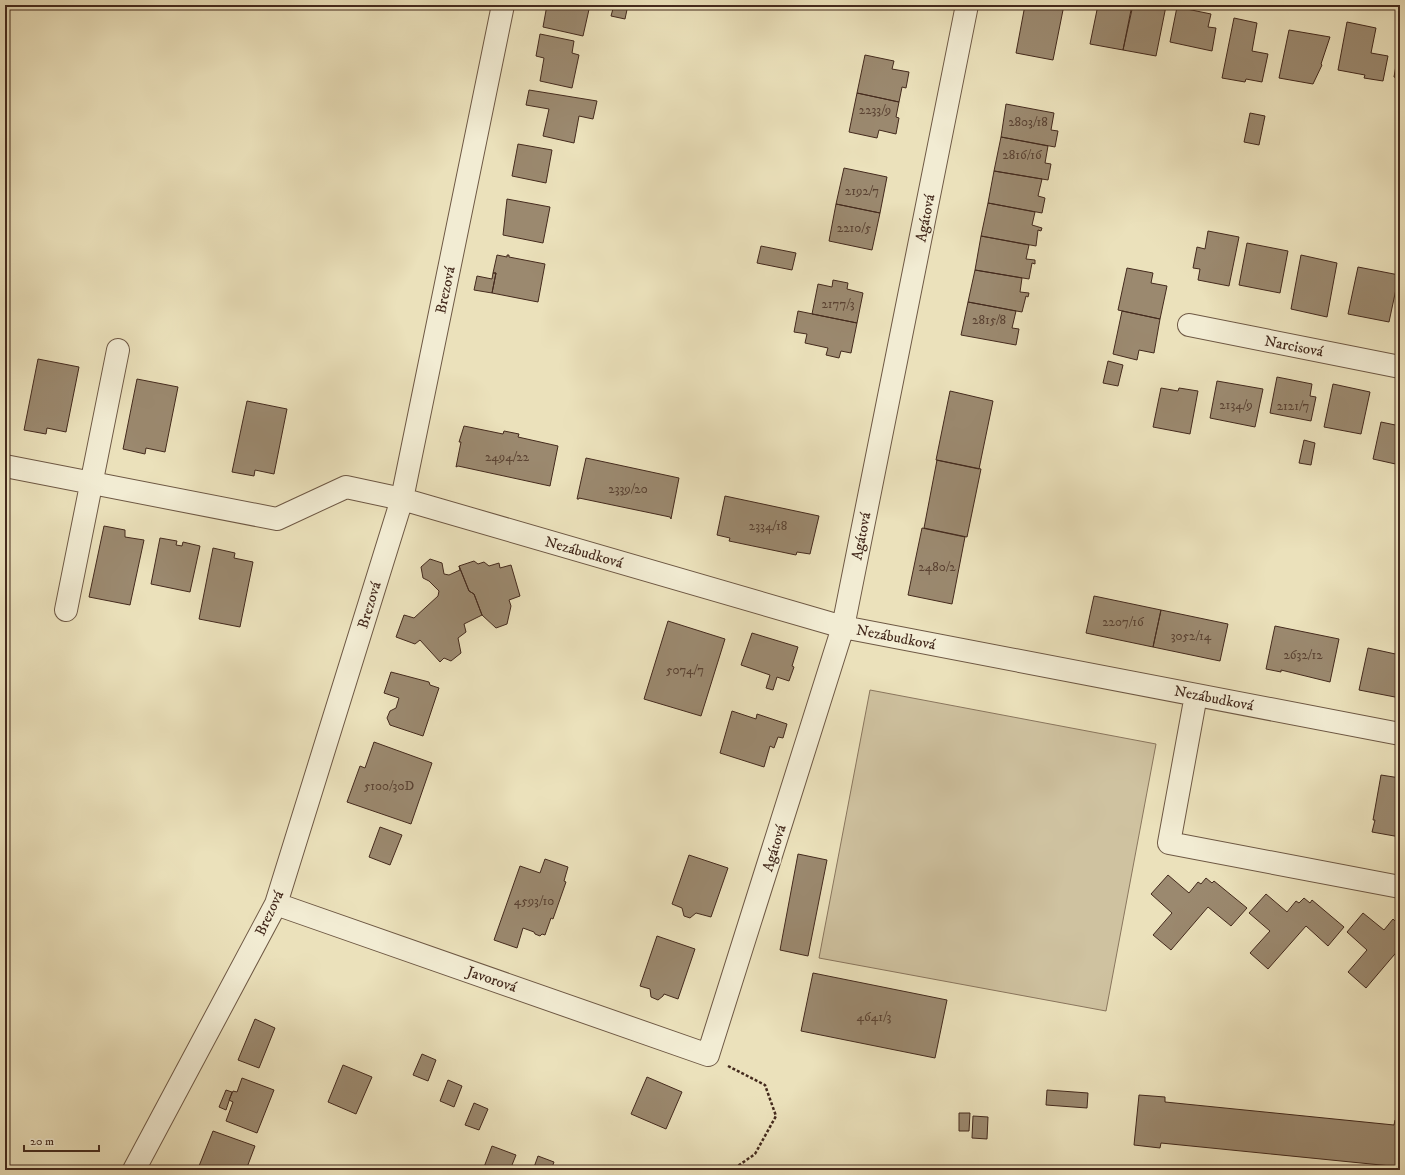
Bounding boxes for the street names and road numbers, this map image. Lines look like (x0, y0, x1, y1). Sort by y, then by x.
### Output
street label: Agátová (912, 192, 940, 244)
street label: Brezová (431, 264, 460, 316)
street label: Narcisová (1263, 331, 1326, 362)
street label: Agátová (848, 510, 876, 562)
street label: Nezábudková (543, 532, 626, 573)
street label: Brezová (353, 579, 386, 631)
street label: Nezábudková (855, 620, 938, 655)
street label: Nezábudková (1173, 681, 1256, 716)
street label: Agátová (758, 822, 791, 874)
street label: Brezová (251, 887, 288, 939)
street label: Javorová (462, 961, 520, 997)

